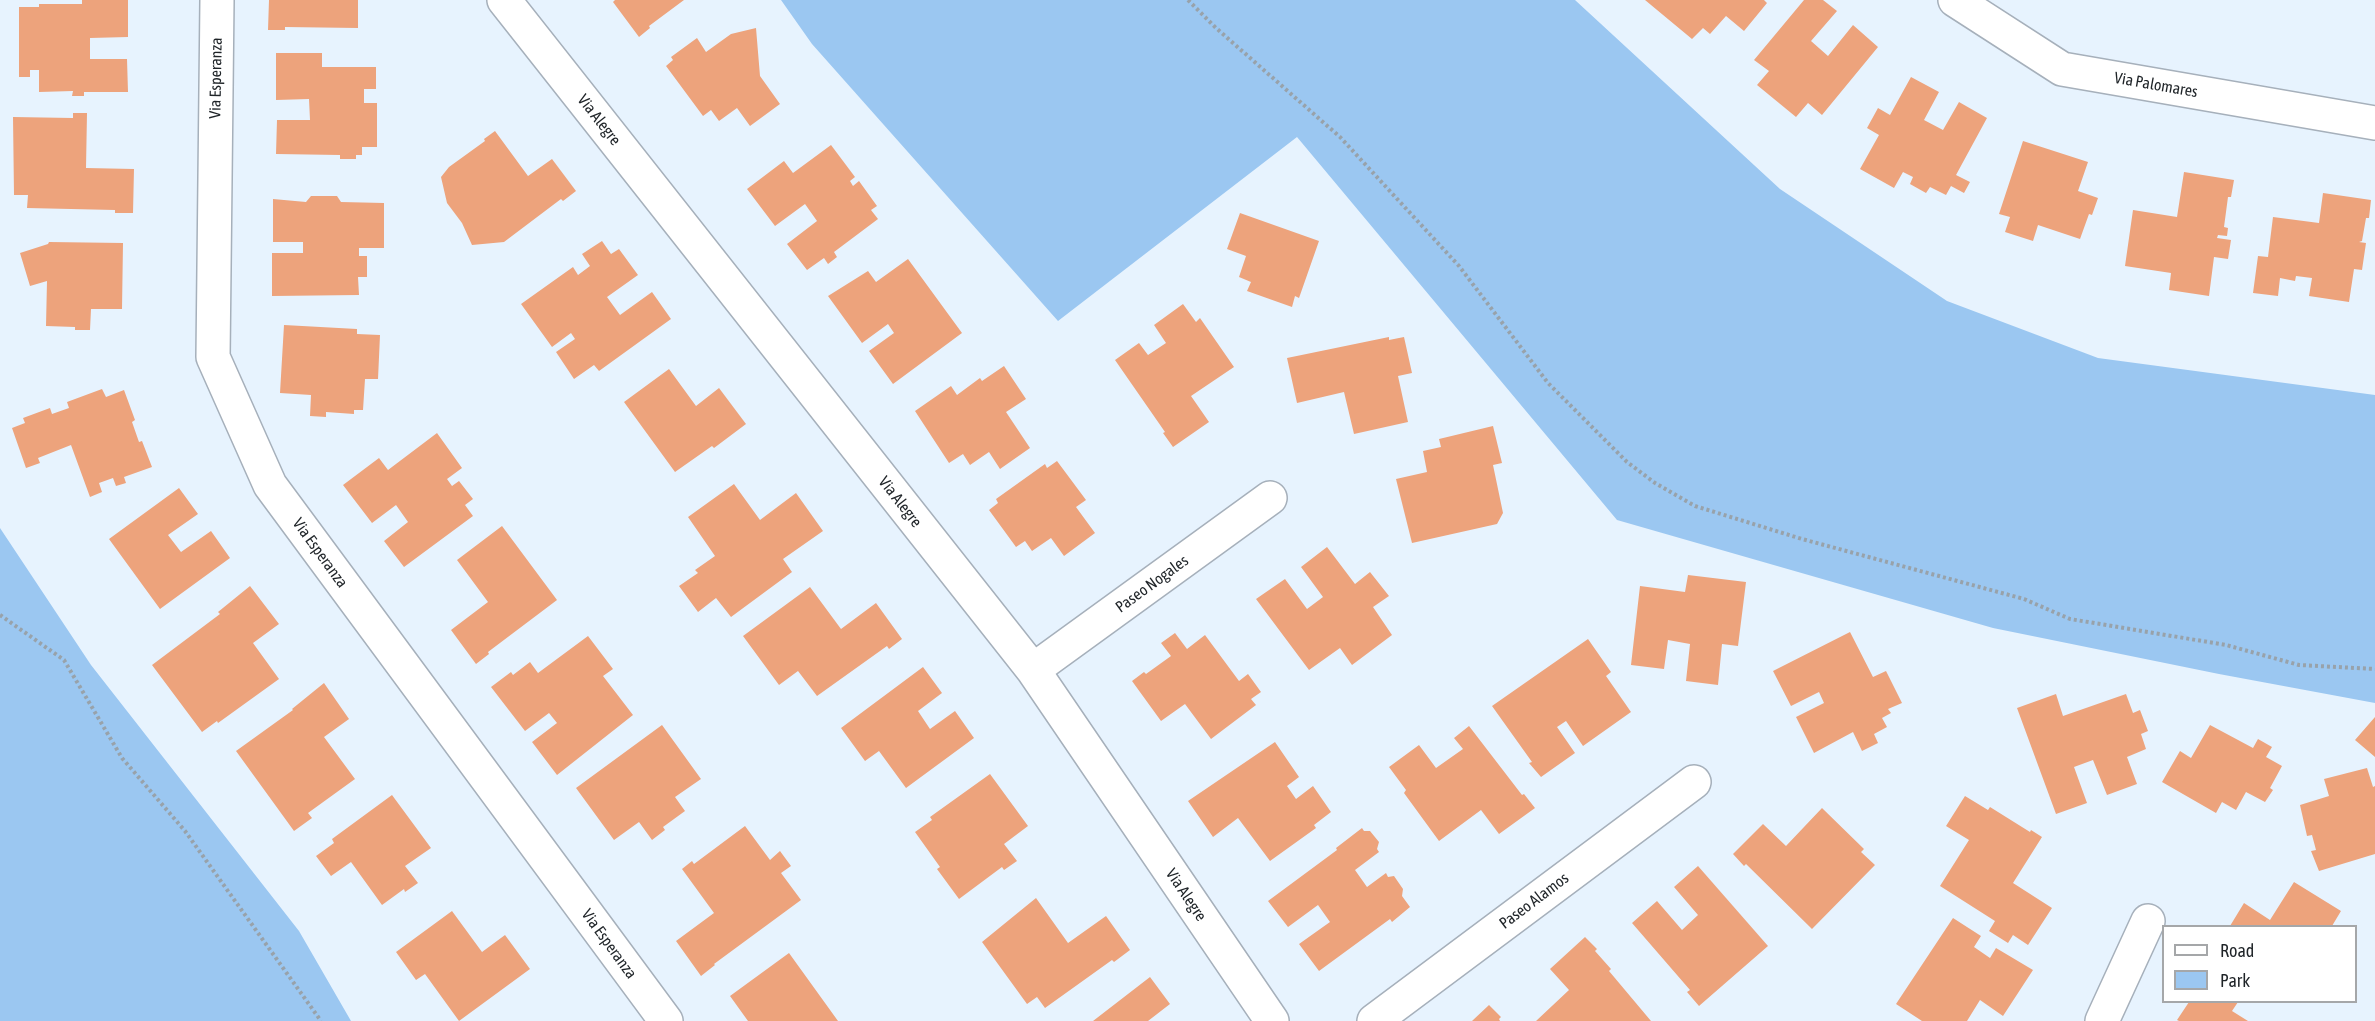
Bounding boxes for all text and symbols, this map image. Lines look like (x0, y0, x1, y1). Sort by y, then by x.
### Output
street label: Via Esperanza (206, 37, 226, 119)
street label: Via Palomares (2113, 68, 2199, 102)
street label: Via Alegre (573, 91, 625, 149)
street label: Via Alegre (874, 473, 926, 531)
street label: Via Esperanza (288, 514, 352, 592)
street label: Paseo Nogales (1112, 551, 1192, 617)
street label: Via Alegre (1161, 865, 1211, 925)
street label: Paseo Alamos (1496, 869, 1572, 933)
street label: Via Esperanza (577, 905, 641, 983)
legend (2162, 925, 2357, 1003)
text: Road (2220, 940, 2254, 961)
text: Park (2220, 970, 2250, 991)

